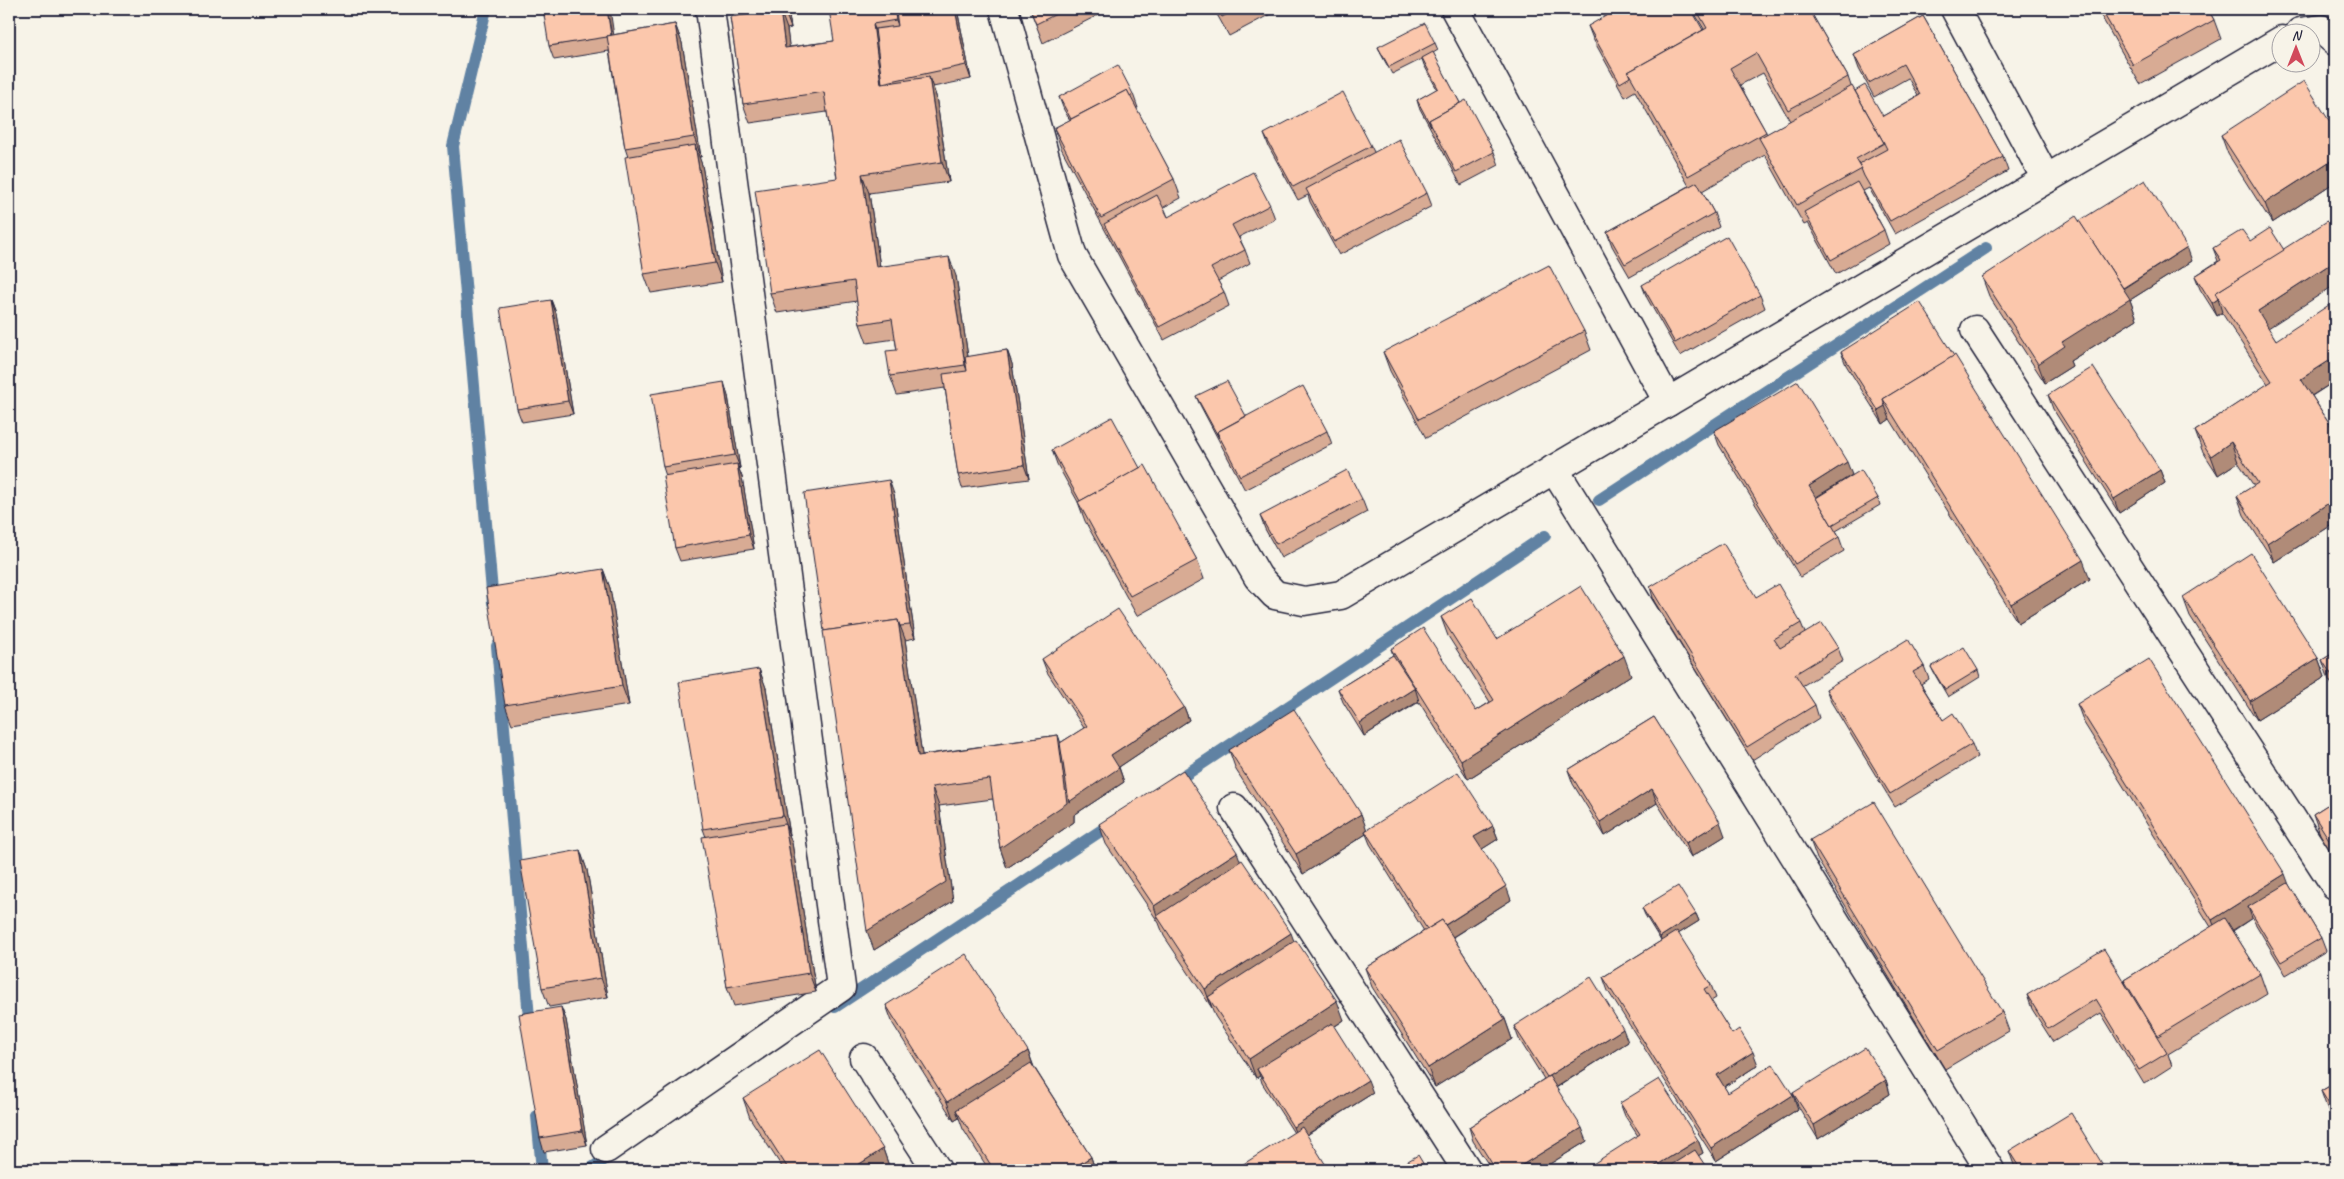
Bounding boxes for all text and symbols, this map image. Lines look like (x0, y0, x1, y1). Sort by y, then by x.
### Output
north arrow (2272, 22, 2322, 72)
text: N (2292, 27, 2303, 44)

